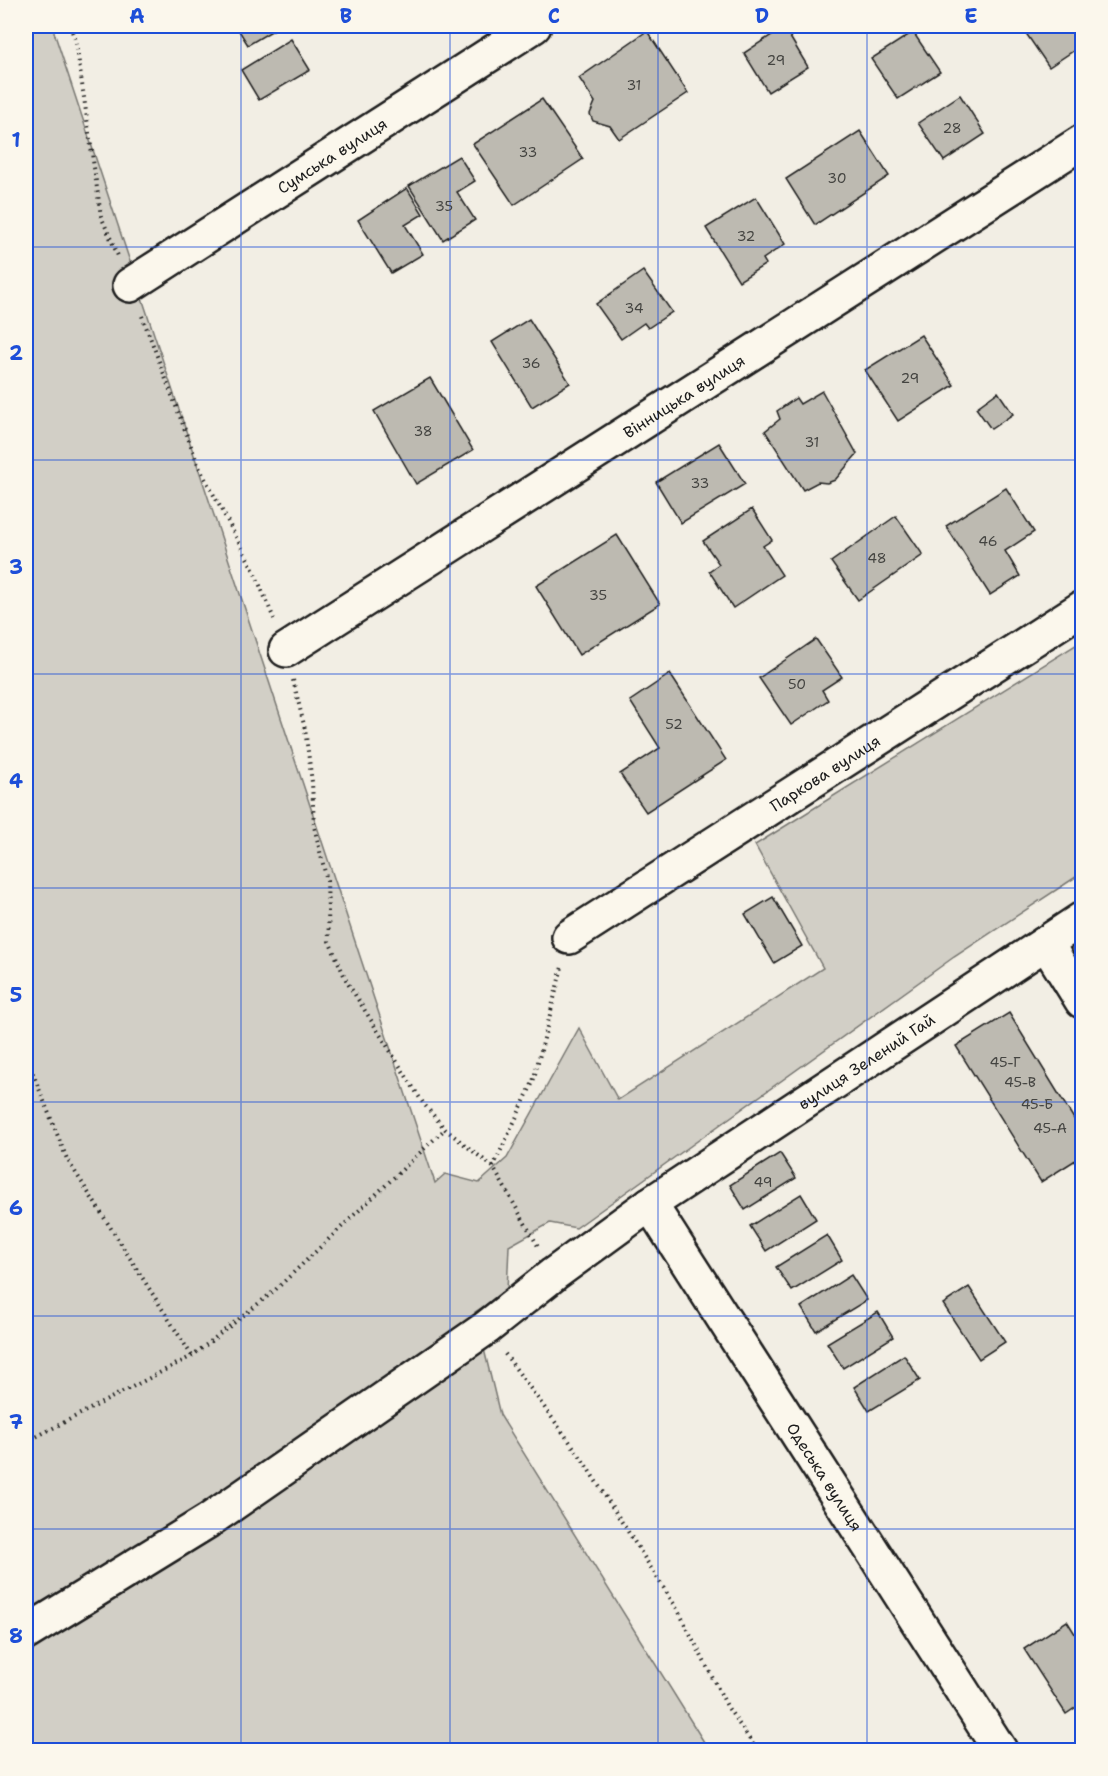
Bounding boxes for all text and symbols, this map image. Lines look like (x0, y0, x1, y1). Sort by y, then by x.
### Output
text: A (129, 3, 145, 29)
text: B (340, 3, 352, 29)
text: C (548, 3, 560, 29)
text: D (755, 3, 769, 29)
text: E (964, 3, 978, 29)
house number: 29 (767, 51, 785, 69)
house number: 31 (627, 76, 641, 94)
street label: Сумська вулиця (273, 113, 391, 198)
house number: 28 (942, 119, 962, 137)
text: 1 (11, 127, 21, 153)
house number: 33 (519, 143, 537, 161)
house number: 30 (827, 169, 847, 187)
house number: 35 (435, 197, 453, 215)
house number: 32 (737, 227, 755, 245)
house number: 34 (624, 299, 644, 317)
text: 2 (9, 340, 23, 366)
street label: Вінницька вулиця (619, 349, 749, 443)
house number: 36 (521, 354, 541, 372)
house number: 29 (901, 369, 919, 387)
house number: 38 (413, 422, 433, 440)
house number: 31 (805, 433, 819, 451)
house number: 33 (691, 474, 709, 492)
house number: 46 (978, 532, 998, 550)
house number: 48 (867, 549, 887, 567)
text: 3 (9, 554, 23, 580)
house number: 35 (589, 586, 607, 604)
house number: 50 (788, 675, 806, 693)
house number: 52 (665, 715, 683, 733)
street label: Паркова вулиця (766, 730, 884, 816)
text: 4 (9, 768, 23, 794)
text: 5 (10, 982, 22, 1008)
street label: вулиця Зелений Гай (794, 1009, 939, 1114)
house number: 45-Г (990, 1053, 1021, 1071)
house number: 45-В (1004, 1073, 1036, 1091)
house number: 45-Б (1021, 1095, 1053, 1113)
house number: 45-А (1033, 1119, 1067, 1137)
house number: 49 (754, 1173, 773, 1191)
text: 6 (9, 1195, 23, 1221)
text: 7 (9, 1409, 23, 1435)
street label: Одеська вулиця (782, 1418, 867, 1535)
text: 8 (9, 1623, 23, 1649)

